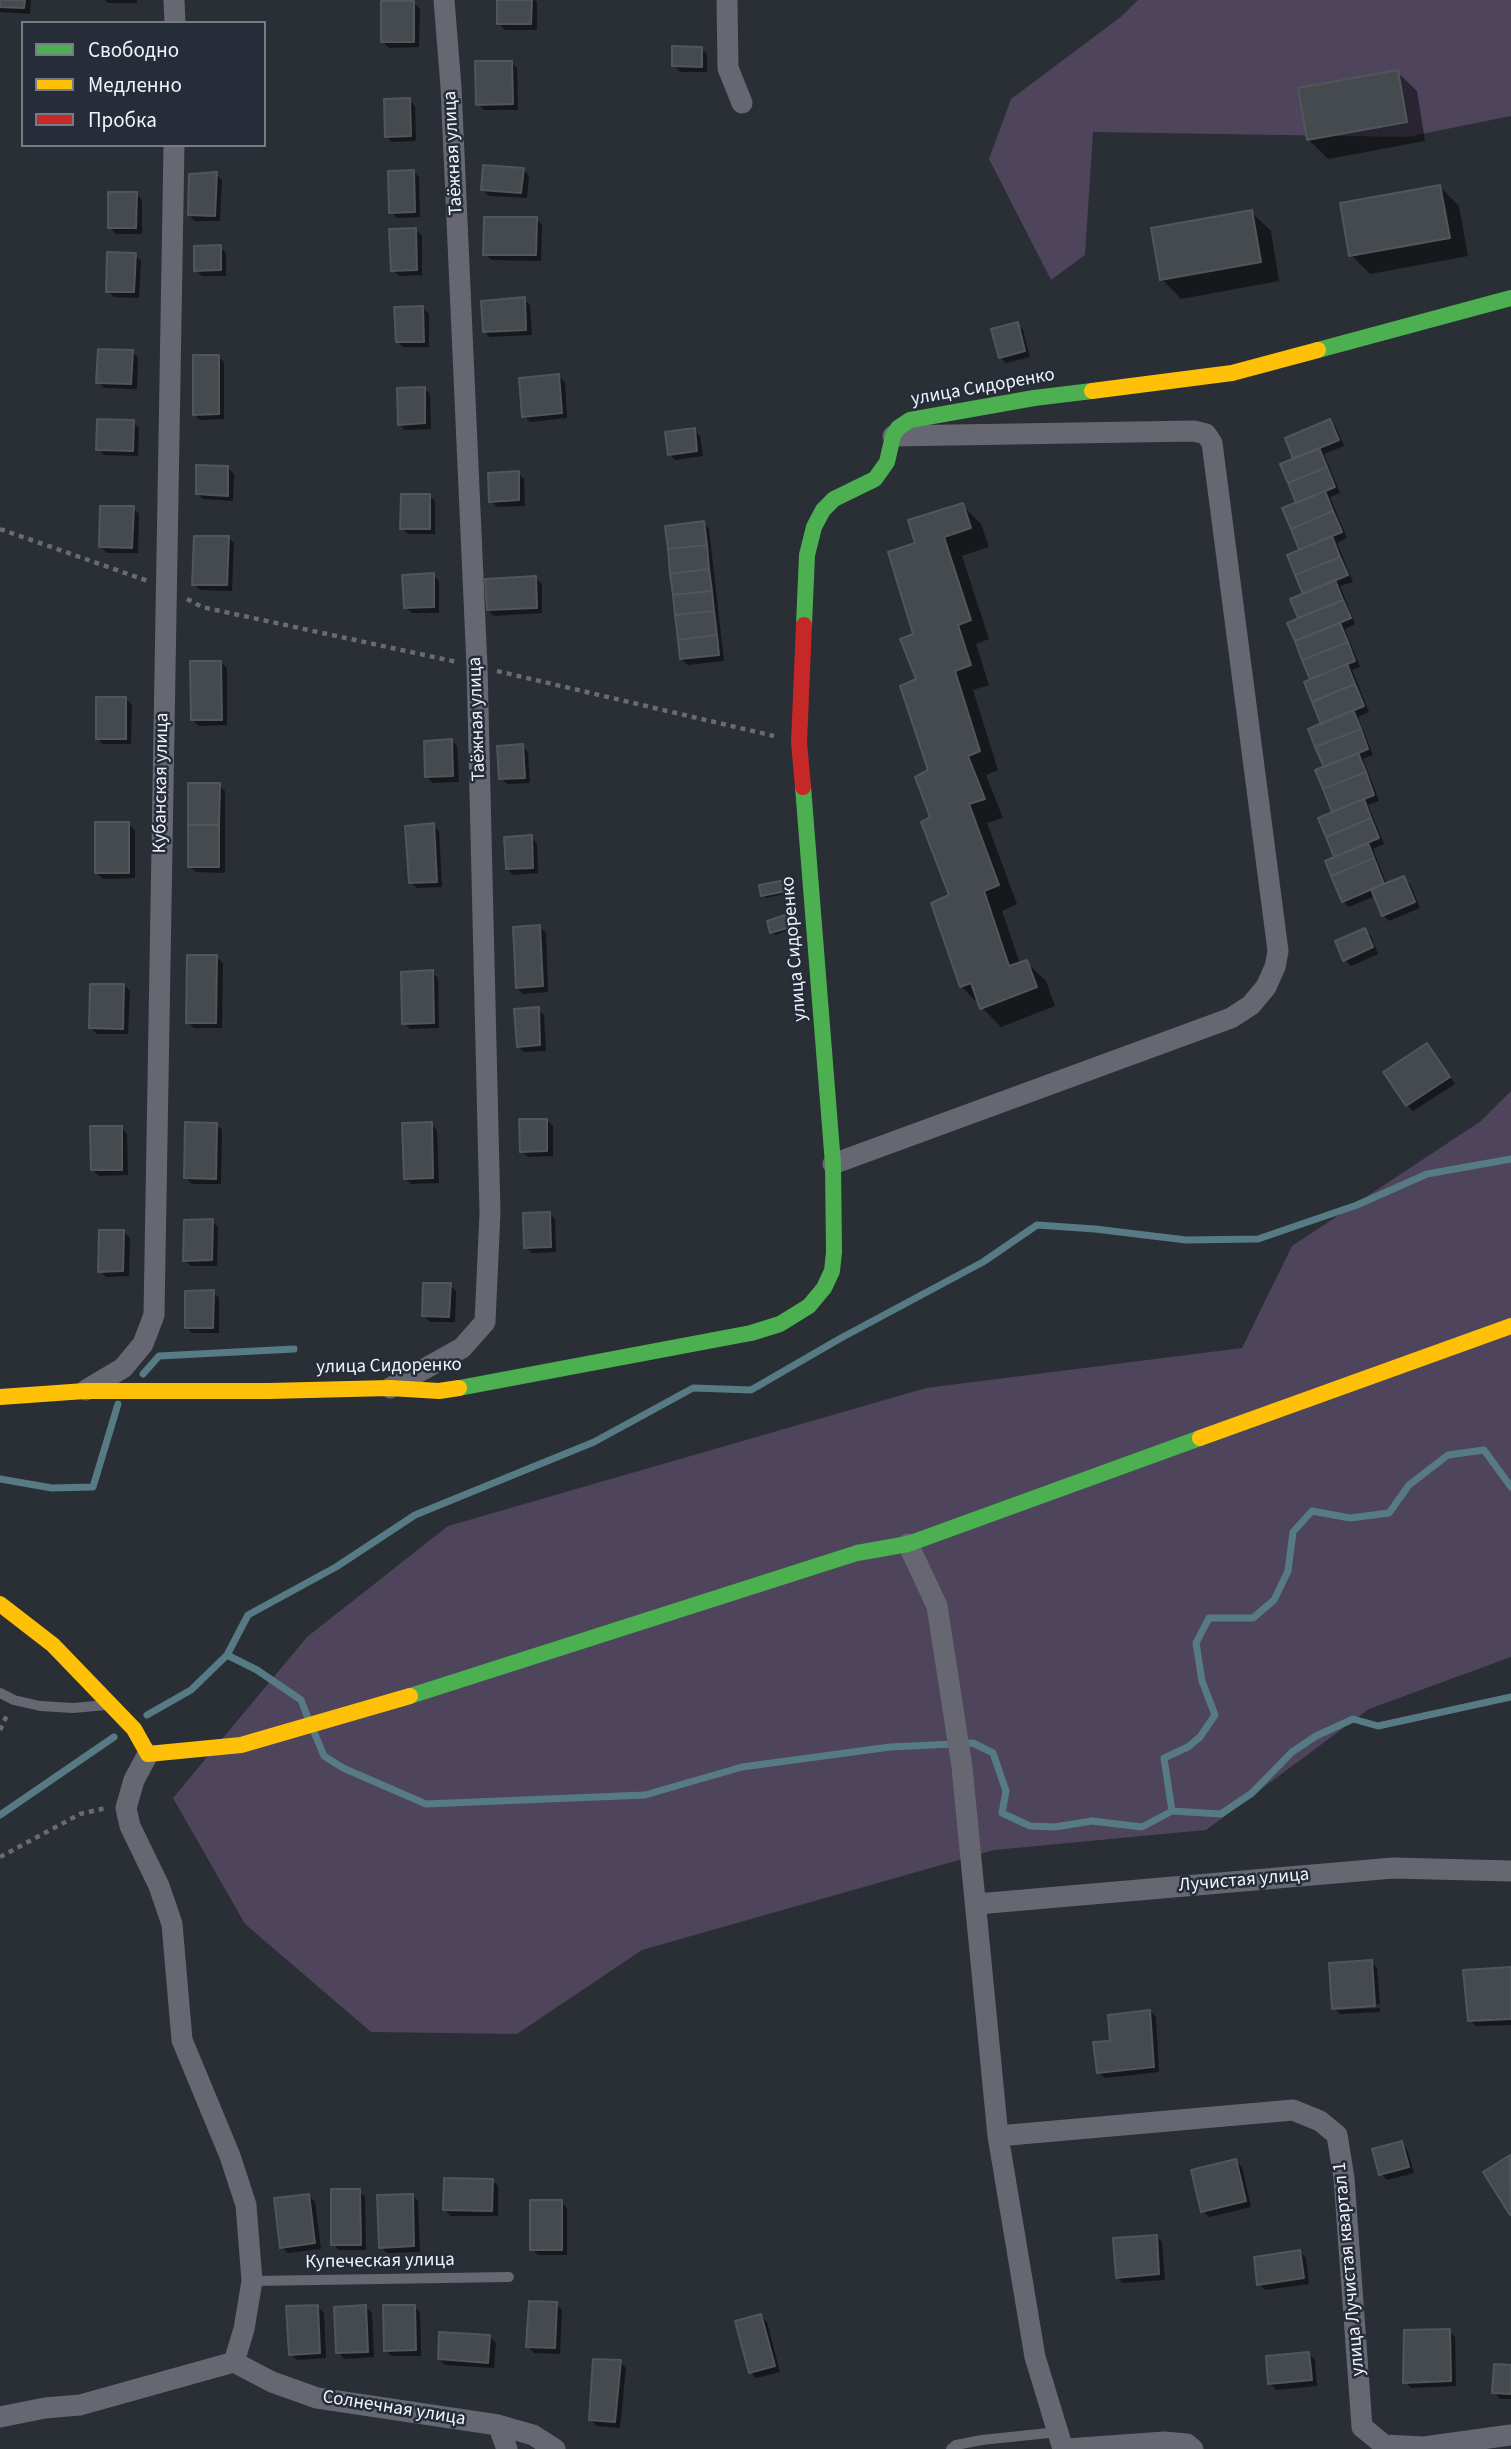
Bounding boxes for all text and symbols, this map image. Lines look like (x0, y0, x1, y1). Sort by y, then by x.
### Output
legend (21, 21, 266, 147)
text: Свободно (88, 35, 179, 65)
text: Медленно (88, 70, 182, 100)
street label: Таёжная улица (439, 90, 469, 216)
text: Пробка (88, 105, 157, 135)
street label: улица Сидоренко (909, 364, 1057, 412)
street label: Таёжная улица (464, 656, 492, 782)
street label: Кубанская улица (149, 712, 175, 854)
street label: улица Сидоренко (777, 875, 813, 1023)
street label: улица Сидоренко (316, 1354, 462, 1380)
street label: Лучистая улица (1178, 1864, 1310, 1898)
street label: улица Лучистая квартал 1 (1329, 2161, 1371, 2377)
street label: Купеческая улица (305, 2249, 455, 2275)
street label: Солнечная улица (321, 2386, 467, 2432)

